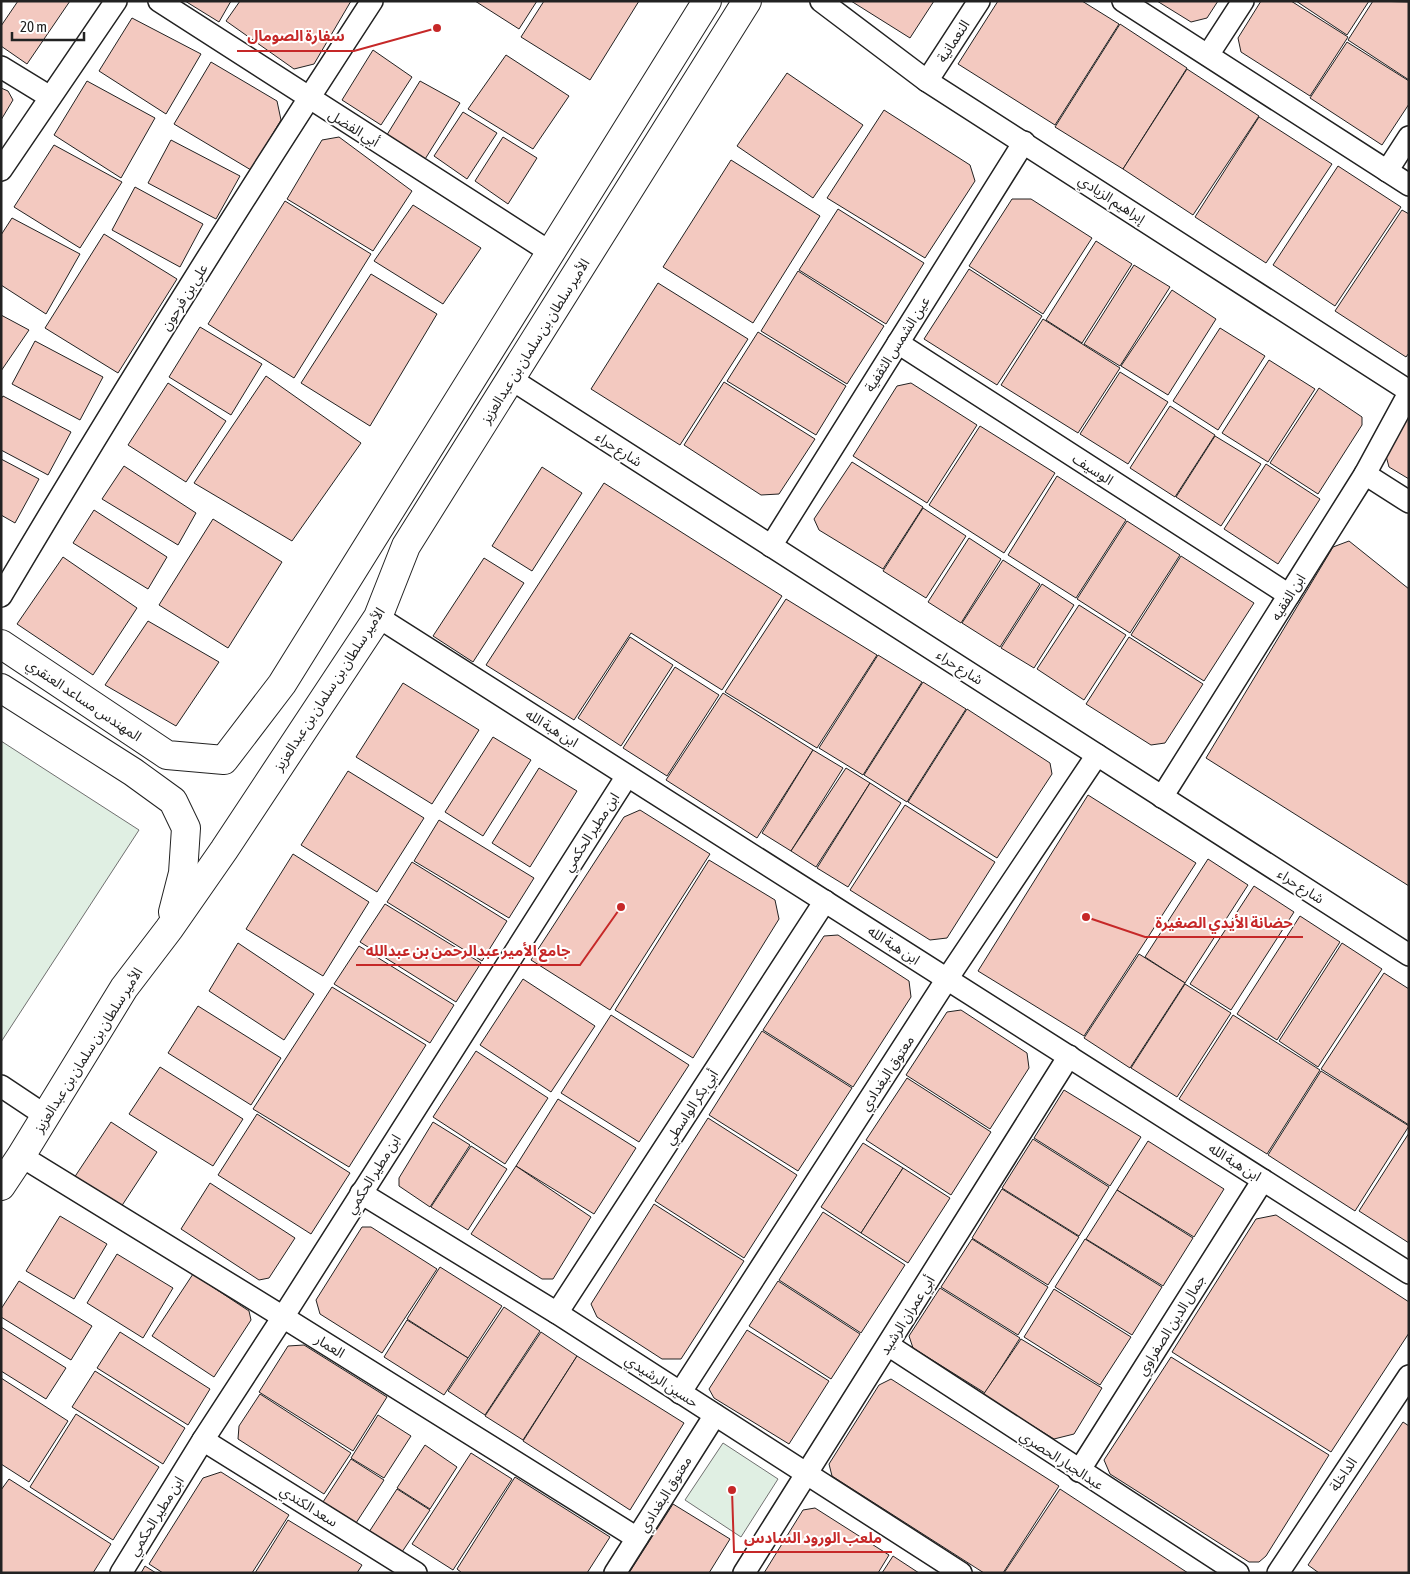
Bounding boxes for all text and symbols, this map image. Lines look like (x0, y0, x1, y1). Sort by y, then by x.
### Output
scale bar (12, 10, 85, 42)
street label: النعمانية (933, 17, 973, 65)
text: 20 m (20, 18, 47, 35)
callout: سفارة الصومال (237, 21, 354, 51)
text: سفارة الصومال (247, 27, 345, 45)
street label: أبي الفضل (324, 106, 383, 153)
street label: إبراهيم الزيادي (1074, 172, 1149, 230)
street label: الأمير سلطان بن سلمان بن عبدالعزيز (477, 256, 593, 428)
street label: علي بن فرحون (157, 261, 213, 335)
street label: عين الشمس الثقفية (861, 293, 934, 395)
street label: شارع حراء (591, 428, 645, 472)
street label: الوسيف (1069, 450, 1116, 489)
street label: ابن الفقيه (1267, 571, 1309, 624)
street label: الأمير سلطان بن سلمان بن عبدالعزيز (270, 604, 389, 775)
street label: شارع حراء (932, 646, 986, 690)
street label: المهندس مساعد العنقري (22, 656, 145, 747)
street label: ابن هبة الله (522, 706, 581, 751)
street label: ابن مطير الحكمي (560, 790, 625, 876)
street label: شارع حراء (1273, 865, 1327, 909)
callout: حضانة الأيدي الصغيرة (1145, 907, 1303, 937)
text: حضانة الأيدي الصغيرة (1155, 914, 1293, 934)
street label: ابن هبة الله (864, 922, 923, 969)
callout: جامع الأمير عبدالرحمن بن عبدالله (356, 935, 580, 965)
text: جامع الأمير عبدالرحمن بن عبدالله (366, 942, 571, 962)
street label: الأمير سلطان بن سلمان بن عبدالعزيز (30, 965, 146, 1137)
street label: معتوق البغدادي (857, 1032, 920, 1115)
street label: أبي بكر الواسطي (660, 1066, 724, 1149)
street label: ابن مطير الحكمي (342, 1131, 407, 1218)
street label: ابن هبة الله (1205, 1140, 1264, 1185)
street label: أبي عمران الرشيد (876, 1272, 941, 1359)
street label: جمال الدين الصفراوي (1134, 1272, 1211, 1380)
street label: العمار (311, 1330, 348, 1362)
street label: حسين الرشيدي (621, 1351, 702, 1413)
street label: عبدالجبار الحصري (1015, 1427, 1107, 1496)
street label: معتوق البغدادي (635, 1453, 697, 1537)
street label: الداخلة (1326, 1454, 1360, 1494)
street label: ابن مطير الحكمي (125, 1473, 190, 1560)
street label: سعد الكندي (276, 1482, 341, 1533)
callout: ملعب الورود السادس (734, 1522, 892, 1552)
text: ملعب الورود السادس (744, 1529, 882, 1547)

